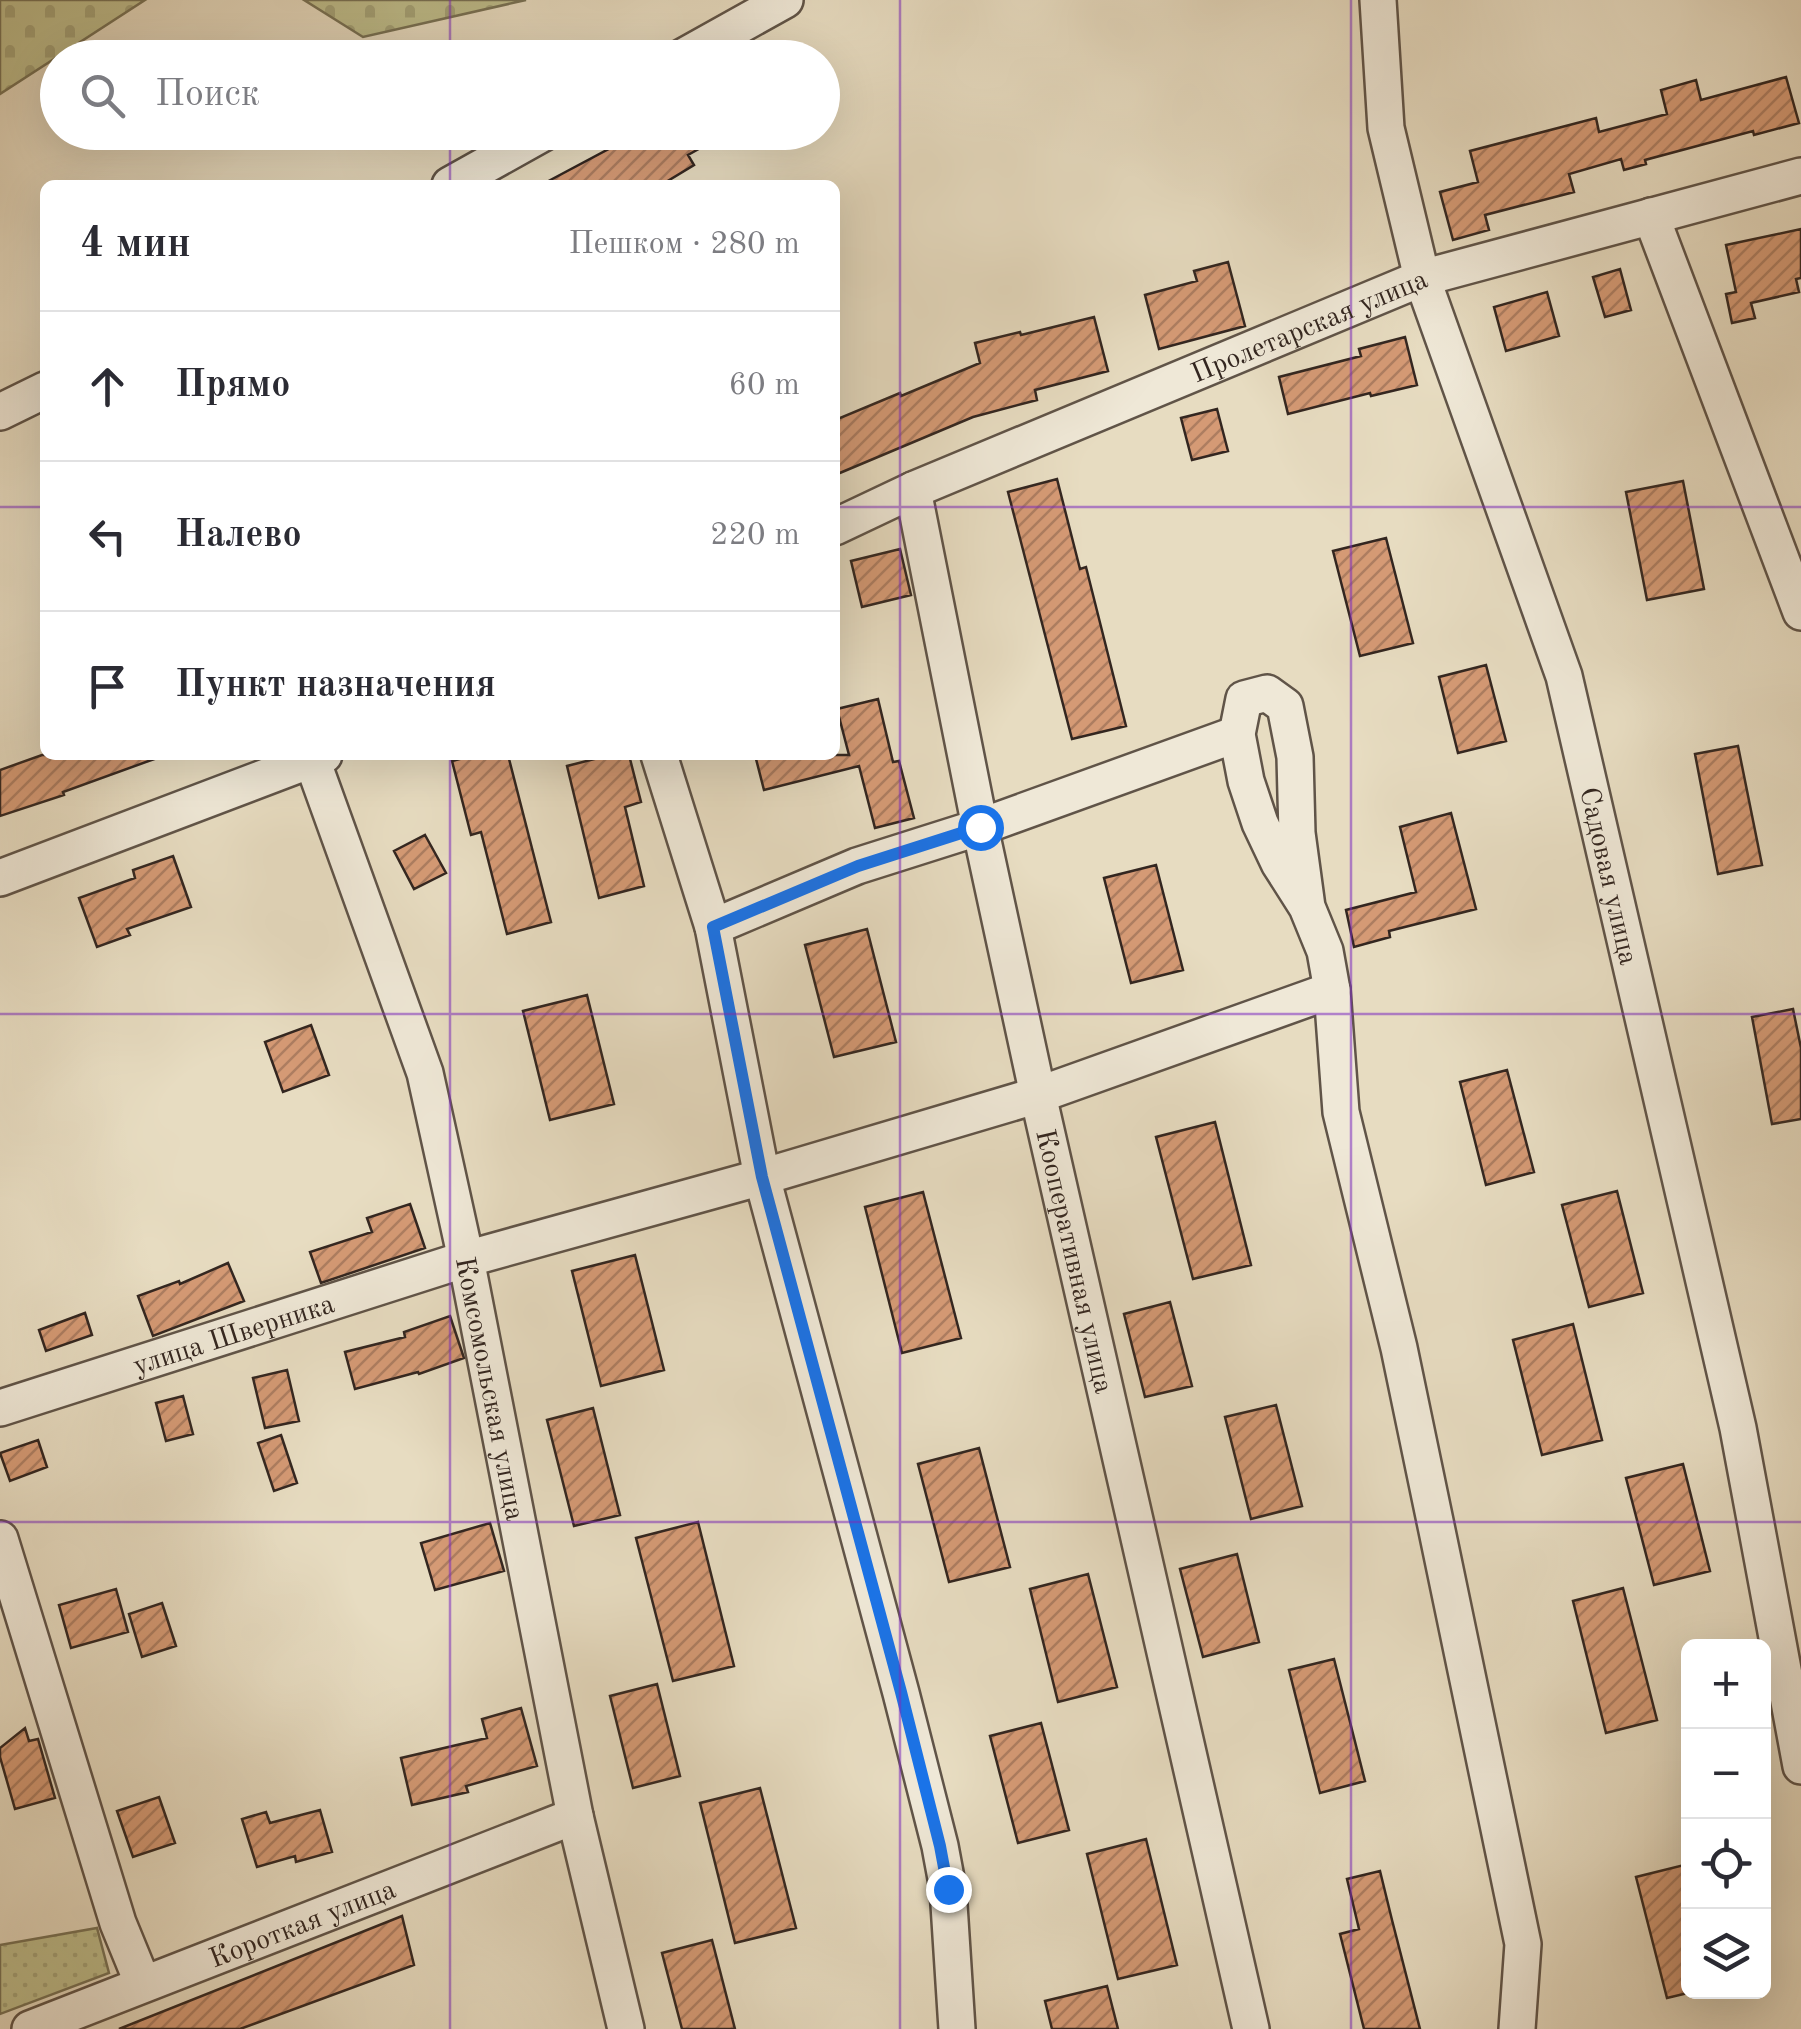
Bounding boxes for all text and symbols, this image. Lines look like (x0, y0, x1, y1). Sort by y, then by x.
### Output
search box (40, 40, 840, 150)
icon: search (75, 68, 130, 123)
text: Поиск (155, 76, 260, 114)
text: 4 мин (80, 224, 191, 266)
text: Пешком · 280 m (568, 229, 800, 261)
street label: Пролетарская улица (1188, 266, 1432, 390)
icon: ahead (80, 359, 135, 414)
text: Прямо (175, 367, 290, 405)
text: 60 m (729, 370, 800, 402)
icon: left (80, 509, 135, 564)
text: Налево (175, 517, 302, 555)
text: 220 m (710, 520, 800, 552)
icon: arrive (80, 659, 135, 714)
text: Пункт назначения (175, 667, 496, 705)
street label: Садовая улица (1573, 785, 1641, 968)
route start (958, 805, 1004, 851)
street label: Кооперативная улица (1029, 1127, 1117, 1396)
street label: Комсомольская улица (449, 1255, 528, 1523)
street label: улица Шверника (130, 1291, 339, 1381)
map controls (1681, 1639, 1771, 1999)
button: + (1681, 1639, 1771, 1729)
button: − (1681, 1729, 1771, 1819)
button: locate (1681, 1819, 1771, 1909)
route end (926, 1867, 972, 1913)
street label: Короткая улица (206, 1876, 400, 1975)
button: layers (1681, 1909, 1771, 1999)

